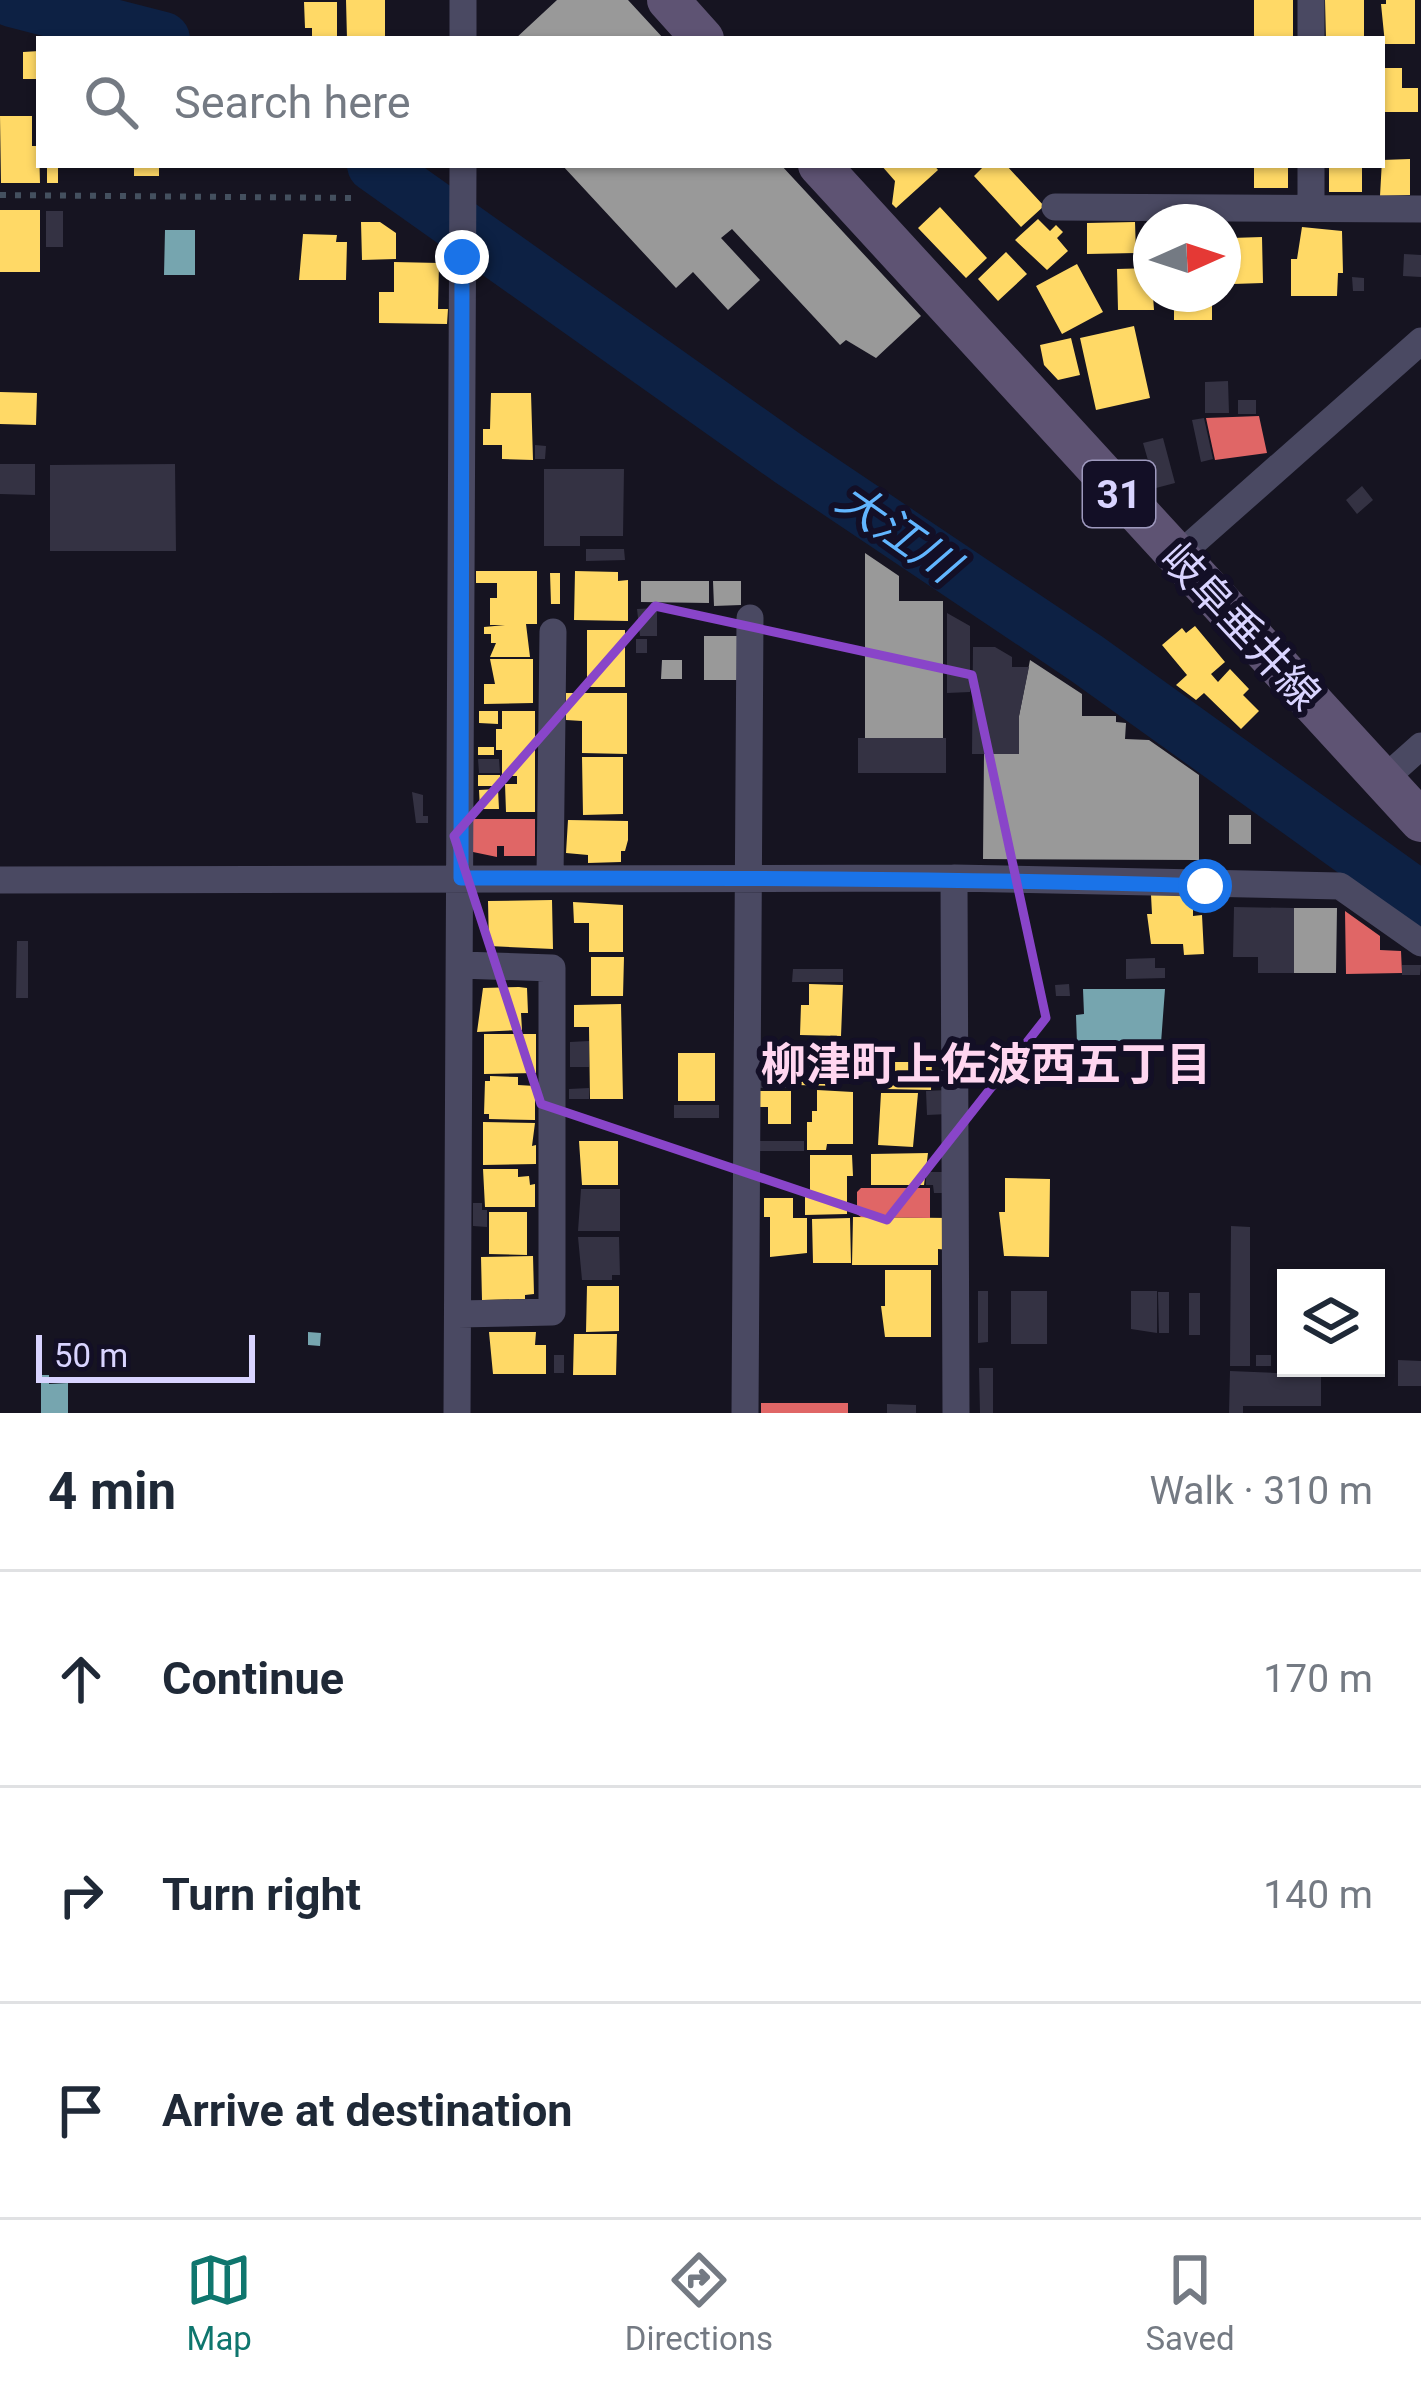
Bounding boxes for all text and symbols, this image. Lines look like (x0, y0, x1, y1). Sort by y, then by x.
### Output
search box (36, 36, 1385, 168)
icon: search (78, 69, 144, 135)
text: Search here (174, 76, 411, 129)
north arrow (1133, 204, 1241, 312)
route end (435, 230, 489, 284)
road number: 31 (1083, 461, 1155, 527)
water label: 大江川 (827, 472, 971, 595)
street label: 岐阜垂井線 (1151, 533, 1330, 720)
route start (1178, 859, 1232, 913)
district label: 柳津町上佐波西五丁目 (761, 1038, 1211, 1091)
map controls (1277, 1269, 1385, 1377)
button: layers (1277, 1269, 1385, 1377)
scale bar (36, 1329, 255, 1382)
text: 50 m (54, 1336, 128, 1375)
text: 4 min (48, 1462, 176, 1521)
text: Walk · 310 m (1149, 1468, 1373, 1514)
icon: ahead (48, 1646, 114, 1712)
text: Continue (162, 1652, 344, 1705)
text: 170 m (1263, 1656, 1373, 1702)
icon: right (48, 1862, 114, 1928)
text: Turn right (162, 1868, 361, 1921)
text: 140 m (1263, 1872, 1373, 1918)
icon: arrive (48, 2078, 114, 2144)
text: Arrive at destination (162, 2084, 573, 2137)
tab: Map (186, 2247, 252, 2358)
tab: Directions (625, 2247, 773, 2358)
tab: Saved (1146, 2247, 1235, 2358)

